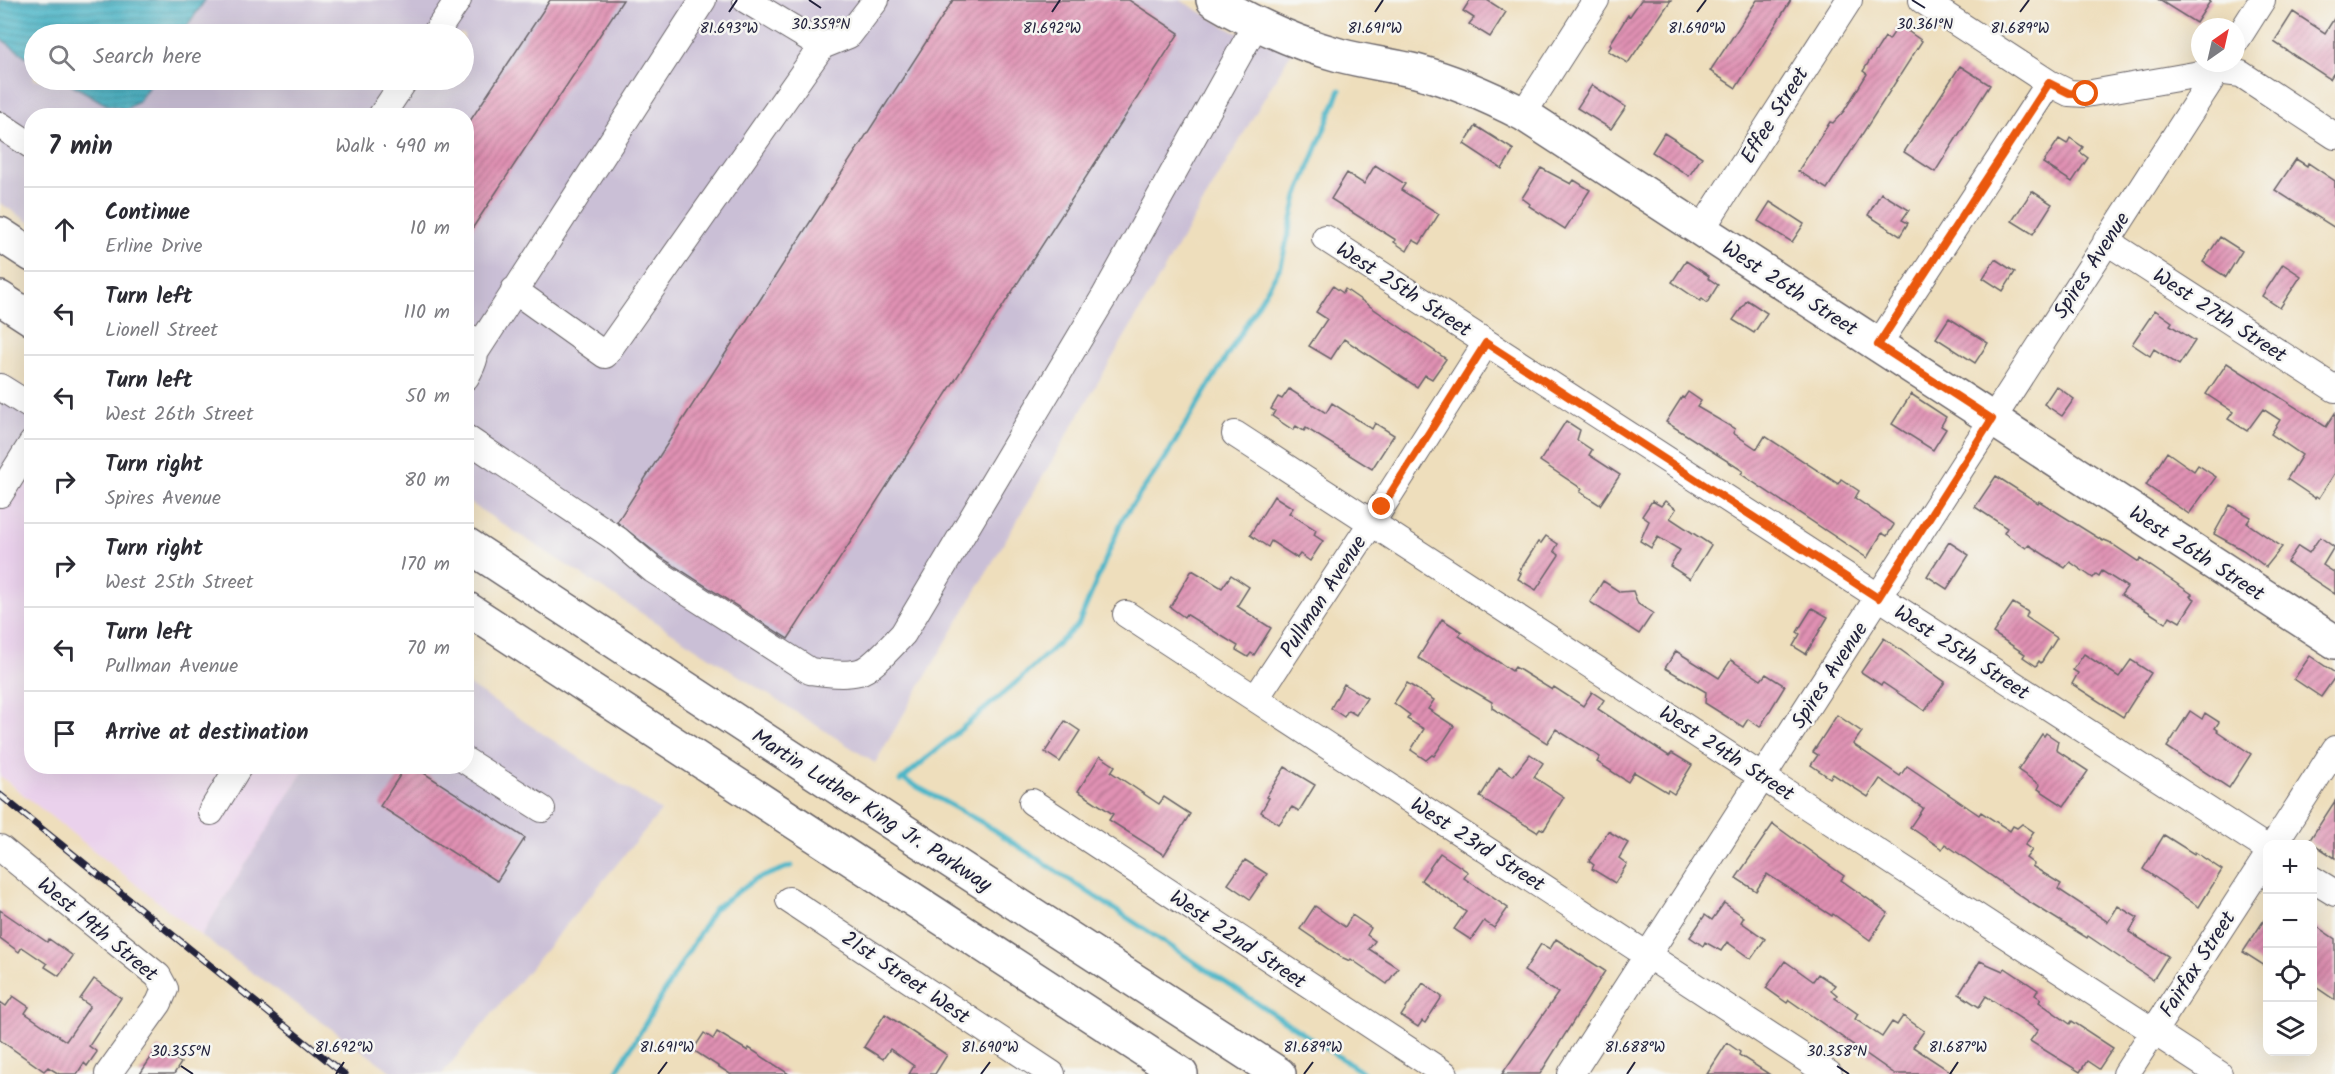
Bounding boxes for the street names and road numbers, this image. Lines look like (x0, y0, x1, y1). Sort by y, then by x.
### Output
street label: Effee Street (1732, 60, 1819, 171)
street label: Spires Avenue (2045, 205, 2140, 326)
street label: West 26th Street (1715, 233, 1864, 346)
street label: West 25th Street (1329, 234, 1478, 347)
street label: West 27th Street (2145, 260, 2294, 373)
street label: West 26th Street (2122, 498, 2271, 611)
street label: Pullman Avenue (1272, 529, 1376, 664)
street label: West 25th Street (1887, 597, 2036, 710)
street label: Spires Avenue (1783, 615, 1878, 736)
street label: West 24th Street (1652, 698, 1801, 811)
street label: Martin Luther King Jr. Parkway (744, 721, 998, 902)
street label: West 23rd Street (1403, 789, 1552, 902)
street label: West 19th Street (29, 870, 165, 991)
street label: West 22nd Street (1162, 882, 1313, 999)
street label: Fairfax Street (2151, 904, 2246, 1025)
street label: 21st Street West (834, 923, 977, 1034)

